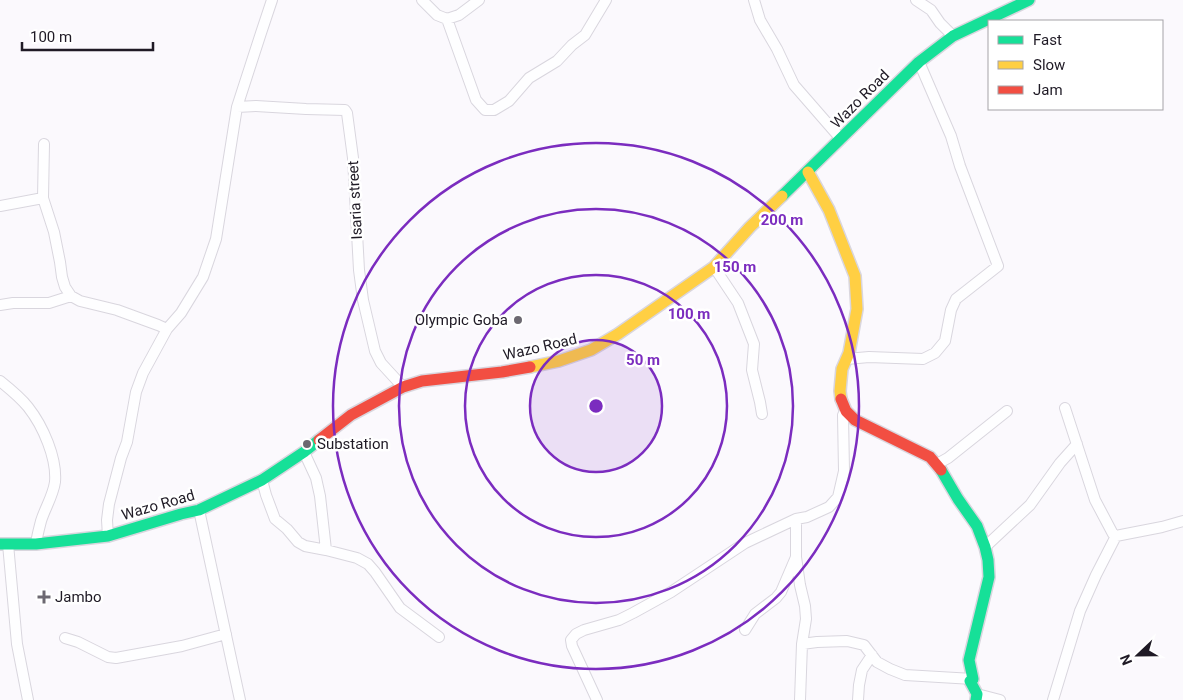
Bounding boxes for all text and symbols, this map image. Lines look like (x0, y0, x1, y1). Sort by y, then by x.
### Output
scale bar (22, 20, 154, 52)
legend (988, 20, 1163, 110)
text: 100 m (30, 28, 72, 46)
text: Fast (1033, 31, 1062, 49)
text: Slow (1033, 56, 1065, 74)
street label: Wazo Road (827, 66, 893, 132)
text: Jam (1033, 81, 1063, 99)
street label: Isaria street (344, 160, 366, 240)
text: 200 m (761, 211, 803, 229)
text: 150 m (714, 258, 756, 276)
text: 100 m (668, 305, 710, 323)
place label: Olympic Goba (415, 311, 508, 329)
marker: Olympic Goba (512, 314, 524, 326)
street label: Wazo Road (501, 330, 579, 364)
text: 50 m (626, 351, 660, 369)
centre of rings (587, 397, 605, 415)
place label: Substation (317, 435, 389, 453)
marker: Substation (301, 438, 313, 450)
street label: Wazo Road (119, 486, 197, 524)
place label: Jambo (55, 588, 102, 606)
marker: Jambo (37, 590, 51, 604)
north arrow (1113, 630, 1163, 680)
text: N (1117, 652, 1135, 667)

